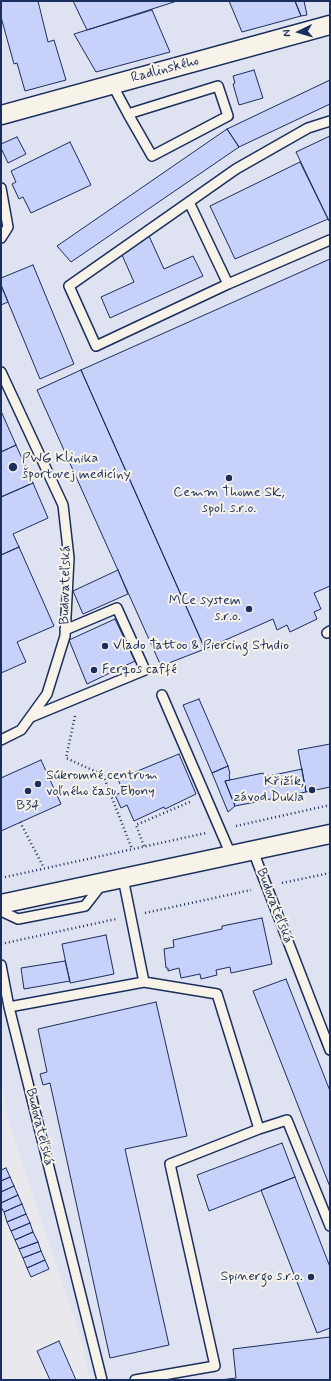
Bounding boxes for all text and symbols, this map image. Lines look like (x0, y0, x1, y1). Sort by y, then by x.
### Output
north arrow (279, 12, 319, 52)
text: N (280, 29, 294, 37)
street label: Radlinského (129, 53, 201, 87)
place label: PWG Klinika športovej medicíny (22, 451, 131, 484)
marker: PWG Klinika športovej medicíny (7, 461, 19, 473)
marker: Cemm Thome SK, spol. s.r.o. (224, 473, 234, 483)
place label: Cemm Thome SK, spol. s.r.o. (173, 485, 285, 518)
street label: Budovateľská (57, 545, 75, 625)
place label: MCe system s.r.o. (169, 593, 241, 626)
marker: MCe system s.r.o. (244, 604, 254, 614)
place label: Vlado Tattoo & Piercing Studio (113, 638, 289, 654)
marker: Vlado Tattoo & Piercing Studio (100, 641, 110, 651)
place label: Ferqos caffé (102, 662, 177, 678)
marker: Ferqos caffé (89, 665, 99, 675)
place label: Súkromné centrum voľného času Ebony (46, 768, 158, 800)
place label: Křižík, závod Dukla (234, 774, 304, 806)
marker: Súkromné centrum voľného času Ebony (33, 779, 43, 789)
marker: Křižík, závod Dukla (307, 785, 317, 795)
marker: B34 (23, 786, 33, 796)
place label: B34 (16, 798, 40, 814)
street label: Budovateľská (252, 866, 296, 946)
street label: Budovateľská (21, 1087, 57, 1167)
place label: Spinergo s.r.o. (220, 1269, 303, 1285)
marker: Spinergo s.r.o. (306, 1272, 316, 1282)

